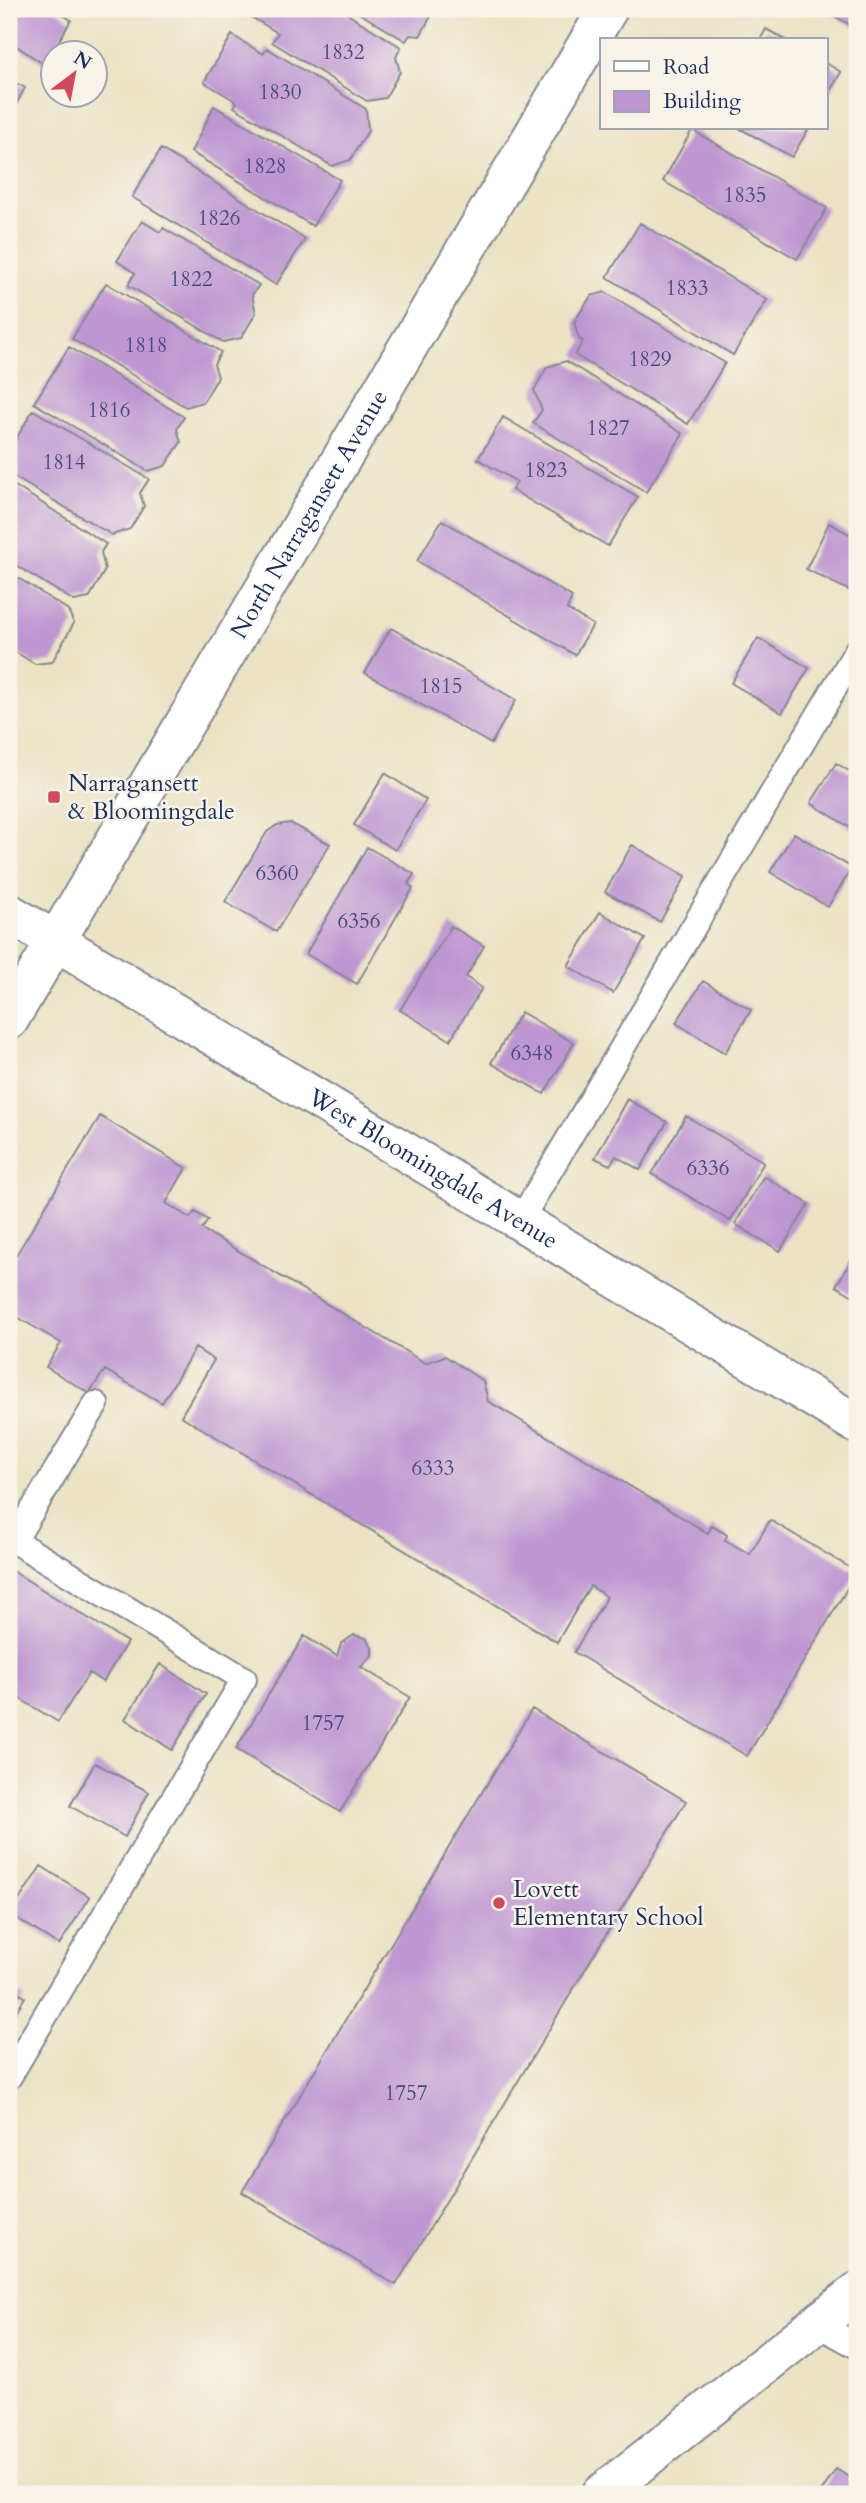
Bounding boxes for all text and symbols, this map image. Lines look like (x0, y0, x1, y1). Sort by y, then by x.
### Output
north arrow (38, 38, 108, 108)
house number: 1832 (321, 38, 365, 67)
legend (600, 38, 828, 130)
text: N (69, 45, 97, 76)
text: Road (663, 53, 709, 82)
house number: 1830 (258, 78, 302, 107)
text: Building (663, 87, 741, 116)
house number: 1828 (243, 152, 287, 181)
house number: 1835 (723, 181, 767, 210)
house number: 1826 (197, 204, 241, 233)
house number: 1822 (169, 265, 213, 294)
house number: 1833 (665, 274, 709, 303)
house number: 1818 (124, 331, 168, 360)
house number: 1829 (628, 345, 672, 374)
street label: North Narragansett Avenue (223, 384, 396, 645)
house number: 1816 (87, 396, 131, 425)
house number: 1827 (586, 414, 630, 443)
house number: 1814 (42, 448, 86, 477)
house number: 1823 (524, 456, 568, 485)
house number: 1815 (419, 672, 463, 701)
place label: Narragansett & Bloomingdale (68, 767, 235, 828)
marker: Narragansett & Bloomingdale (46, 789, 62, 805)
house number: 6360 (255, 859, 299, 888)
house number: 6356 (337, 907, 381, 936)
house number: 6348 (510, 1039, 554, 1068)
street label: West Bloomingdale Avenue (301, 1080, 564, 1257)
house number: 6336 (686, 1154, 730, 1183)
house number: 6333 (411, 1454, 455, 1483)
house number: 1757 (301, 1709, 345, 1738)
place label: Lovett Elementary School (513, 1873, 704, 1934)
marker: Lovett Elementary School (491, 1895, 507, 1911)
house number: 1757 (384, 2079, 428, 2108)

